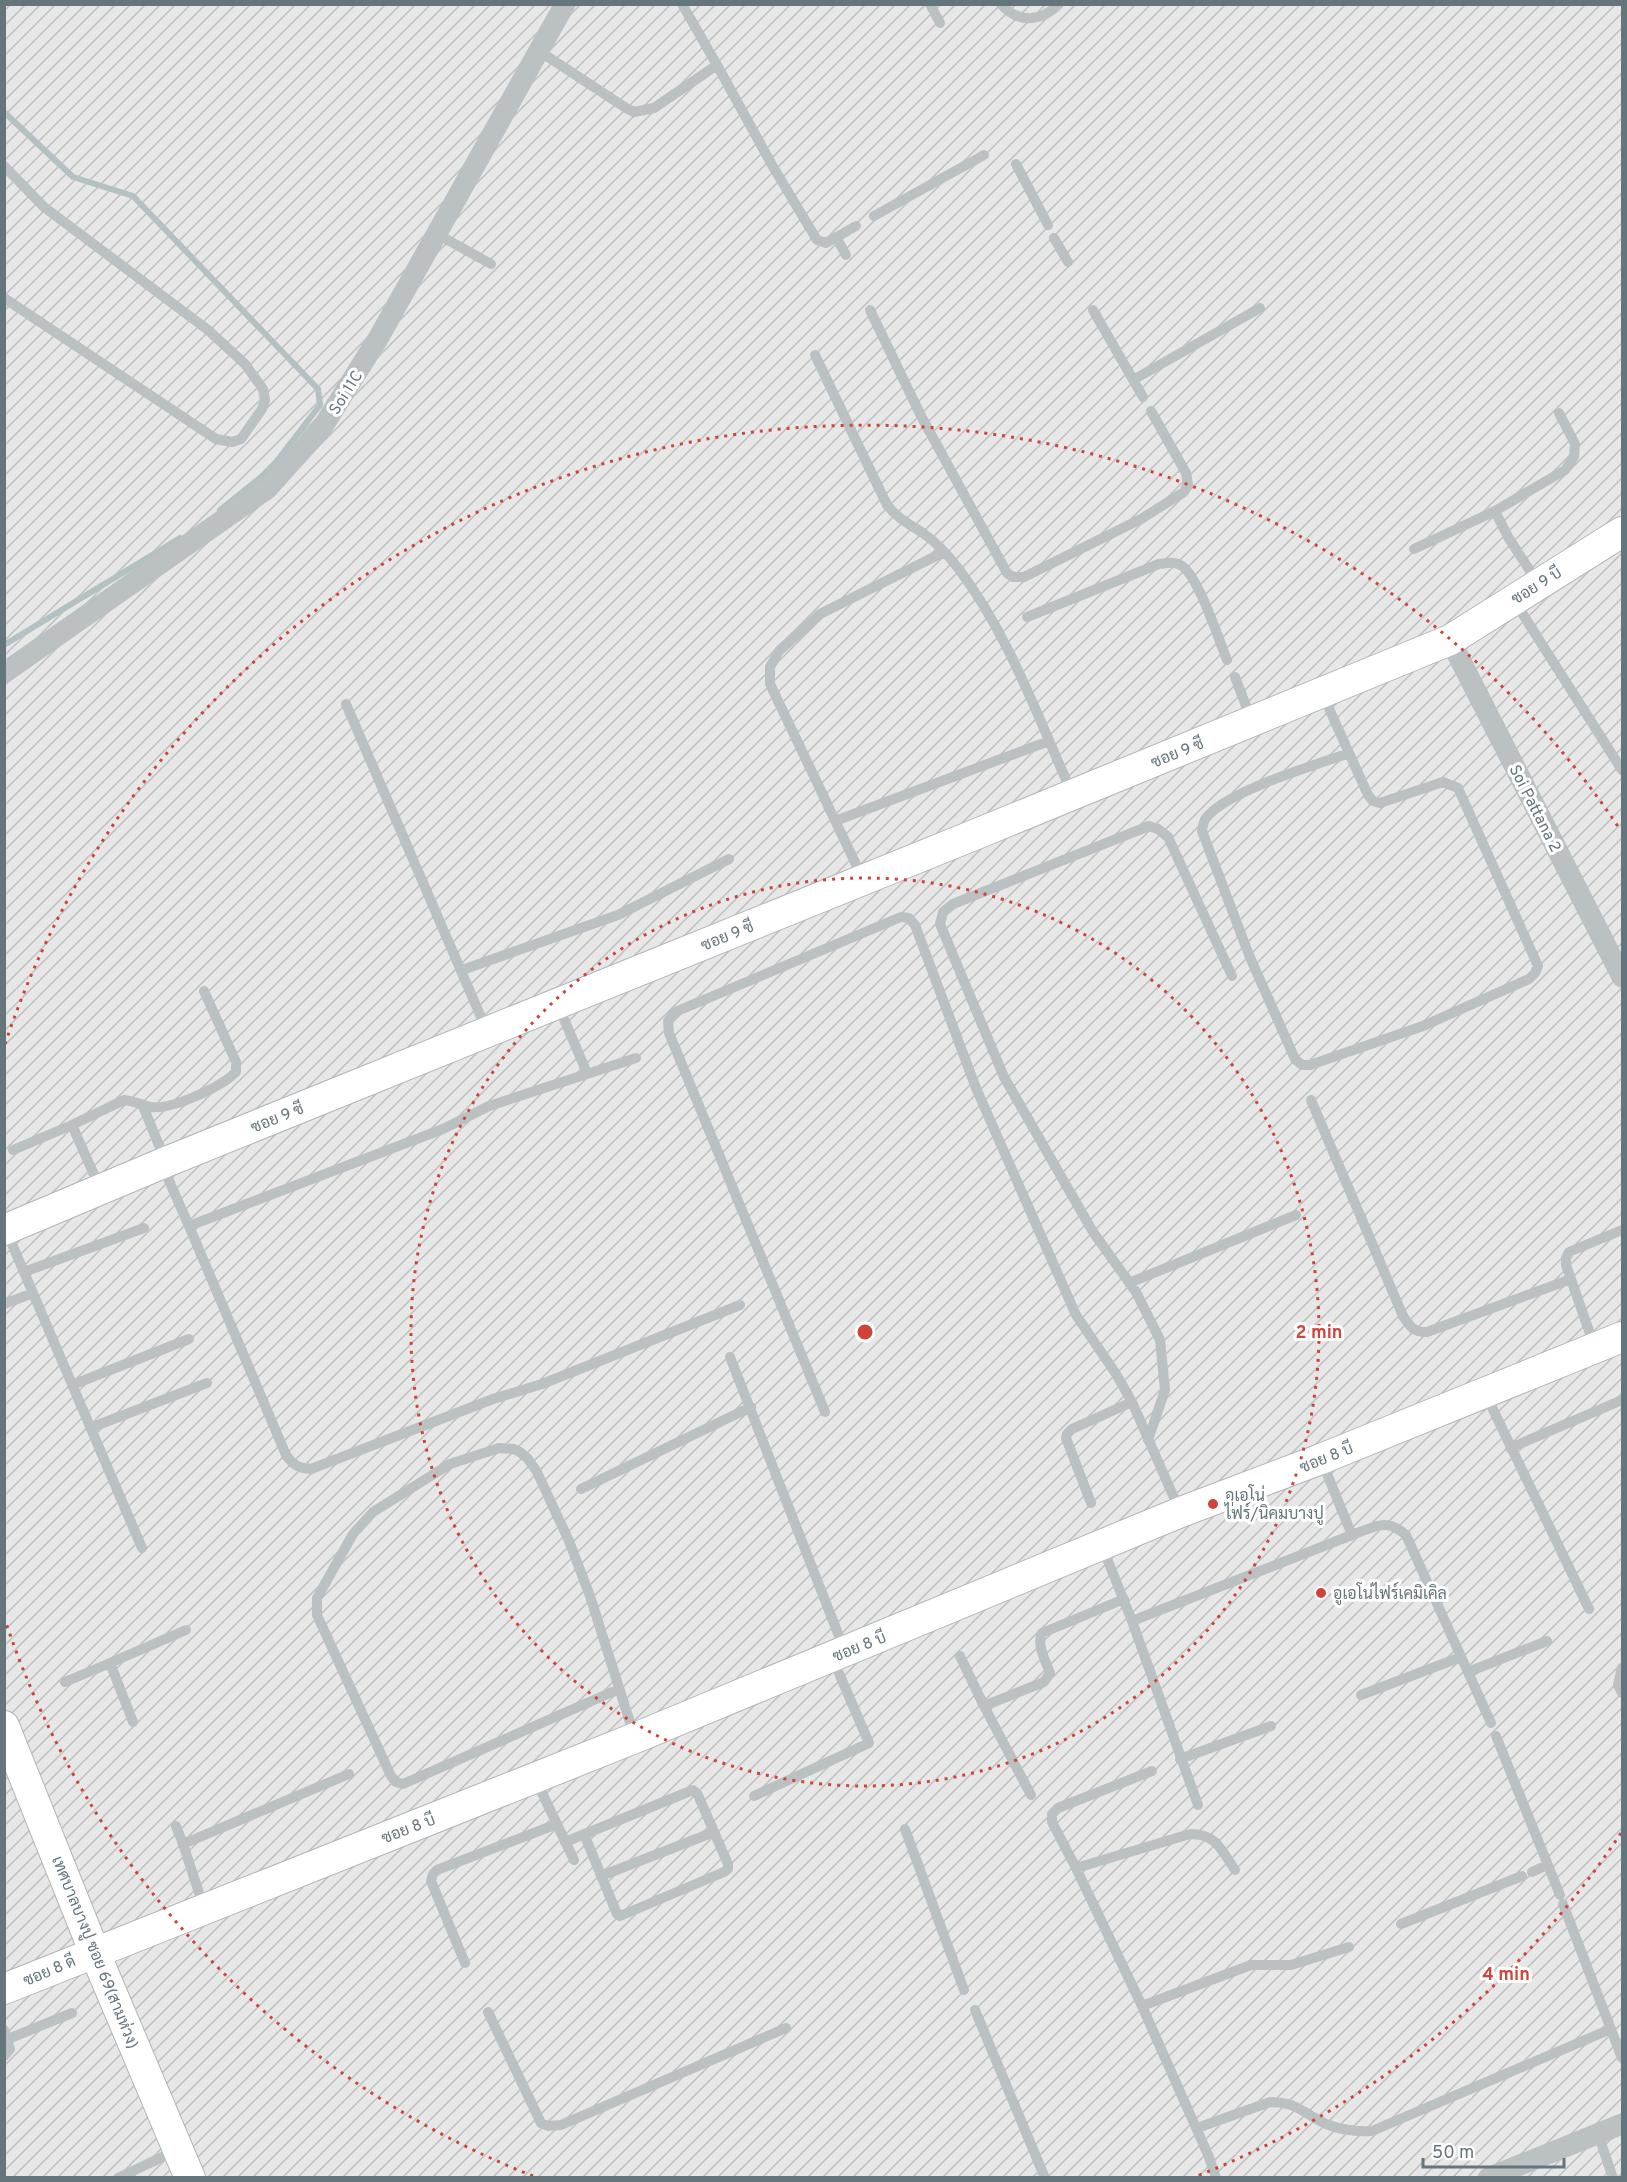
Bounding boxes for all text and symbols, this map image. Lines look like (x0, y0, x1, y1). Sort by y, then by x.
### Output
street label: Soi 11C (325, 367, 368, 419)
street label: ซอย 9 บี (1507, 561, 1566, 610)
street label: ซอย 9 ซี (1147, 731, 1207, 773)
street label: Soi Pattana 2 (1504, 762, 1565, 856)
street label: ซอย 9 ซี (697, 914, 757, 956)
street label: ซอย 9 ซี (247, 1096, 307, 1138)
centre of rings (855, 1322, 875, 1342)
text: 2 min (1295, 1322, 1343, 1345)
street label: ซอย 8 บี (1296, 1436, 1356, 1479)
place label: อูเอโน่ ไฟร์/นิคมบางปู (1223, 1484, 1324, 1525)
marker: อูเอโน่ ไฟร์/นิคมบางปู (1206, 1497, 1220, 1511)
place label: อูเอโน่ไฟร์เคมิเคิล (1333, 1581, 1447, 1605)
marker: อูเอโน่ไฟร์เคมิเคิล (1314, 1586, 1328, 1600)
street label: ซอย 8 บี (829, 1625, 889, 1668)
street label: ซอย 8 บี (378, 1808, 438, 1849)
street label: เทศบาลบางปู ซอย 69(สามห่วง) (46, 1853, 144, 2052)
street label: ซอย 8 ดี (19, 1949, 79, 1992)
text: 4 min (1482, 1964, 1530, 1987)
scale bar (1423, 2131, 1564, 2169)
text: 50 m (1432, 2142, 1474, 2165)

